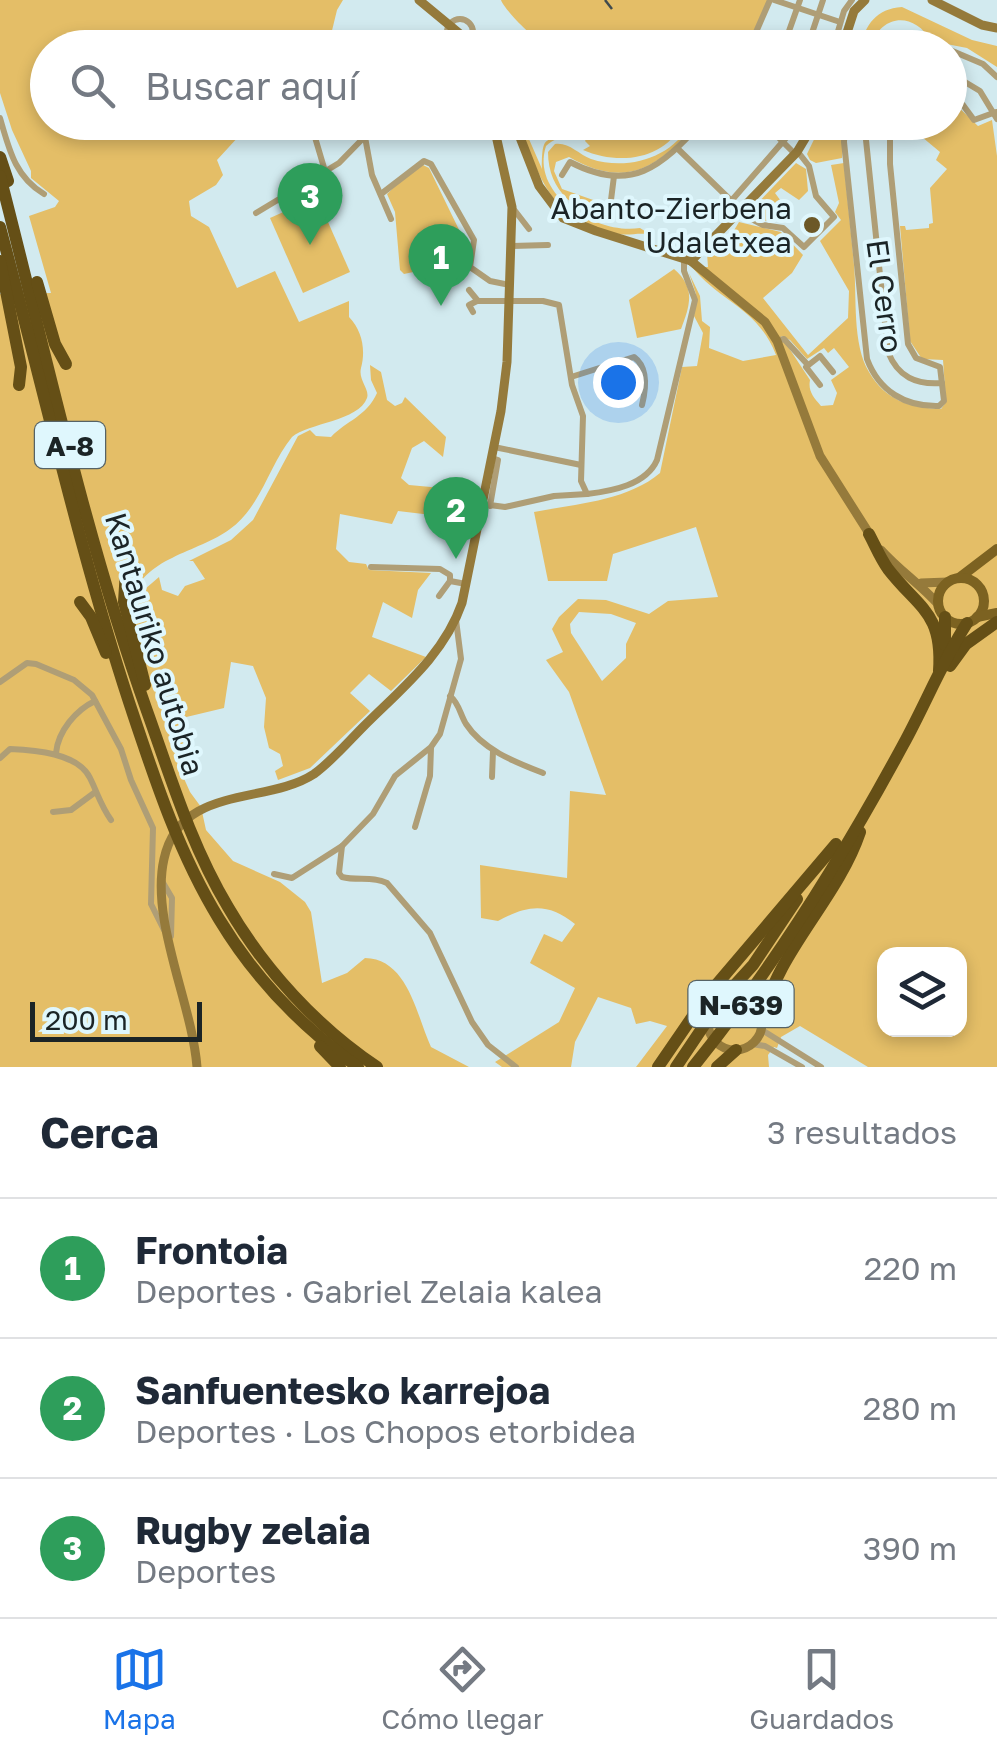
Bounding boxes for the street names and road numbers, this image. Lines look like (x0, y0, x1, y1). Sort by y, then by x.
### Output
street label: El Cerro (859, 237, 911, 355)
road number: A-8 (35, 422, 105, 468)
street label: Kantauriko autobia (98, 508, 212, 780)
road number: N-639 (688, 981, 794, 1027)

